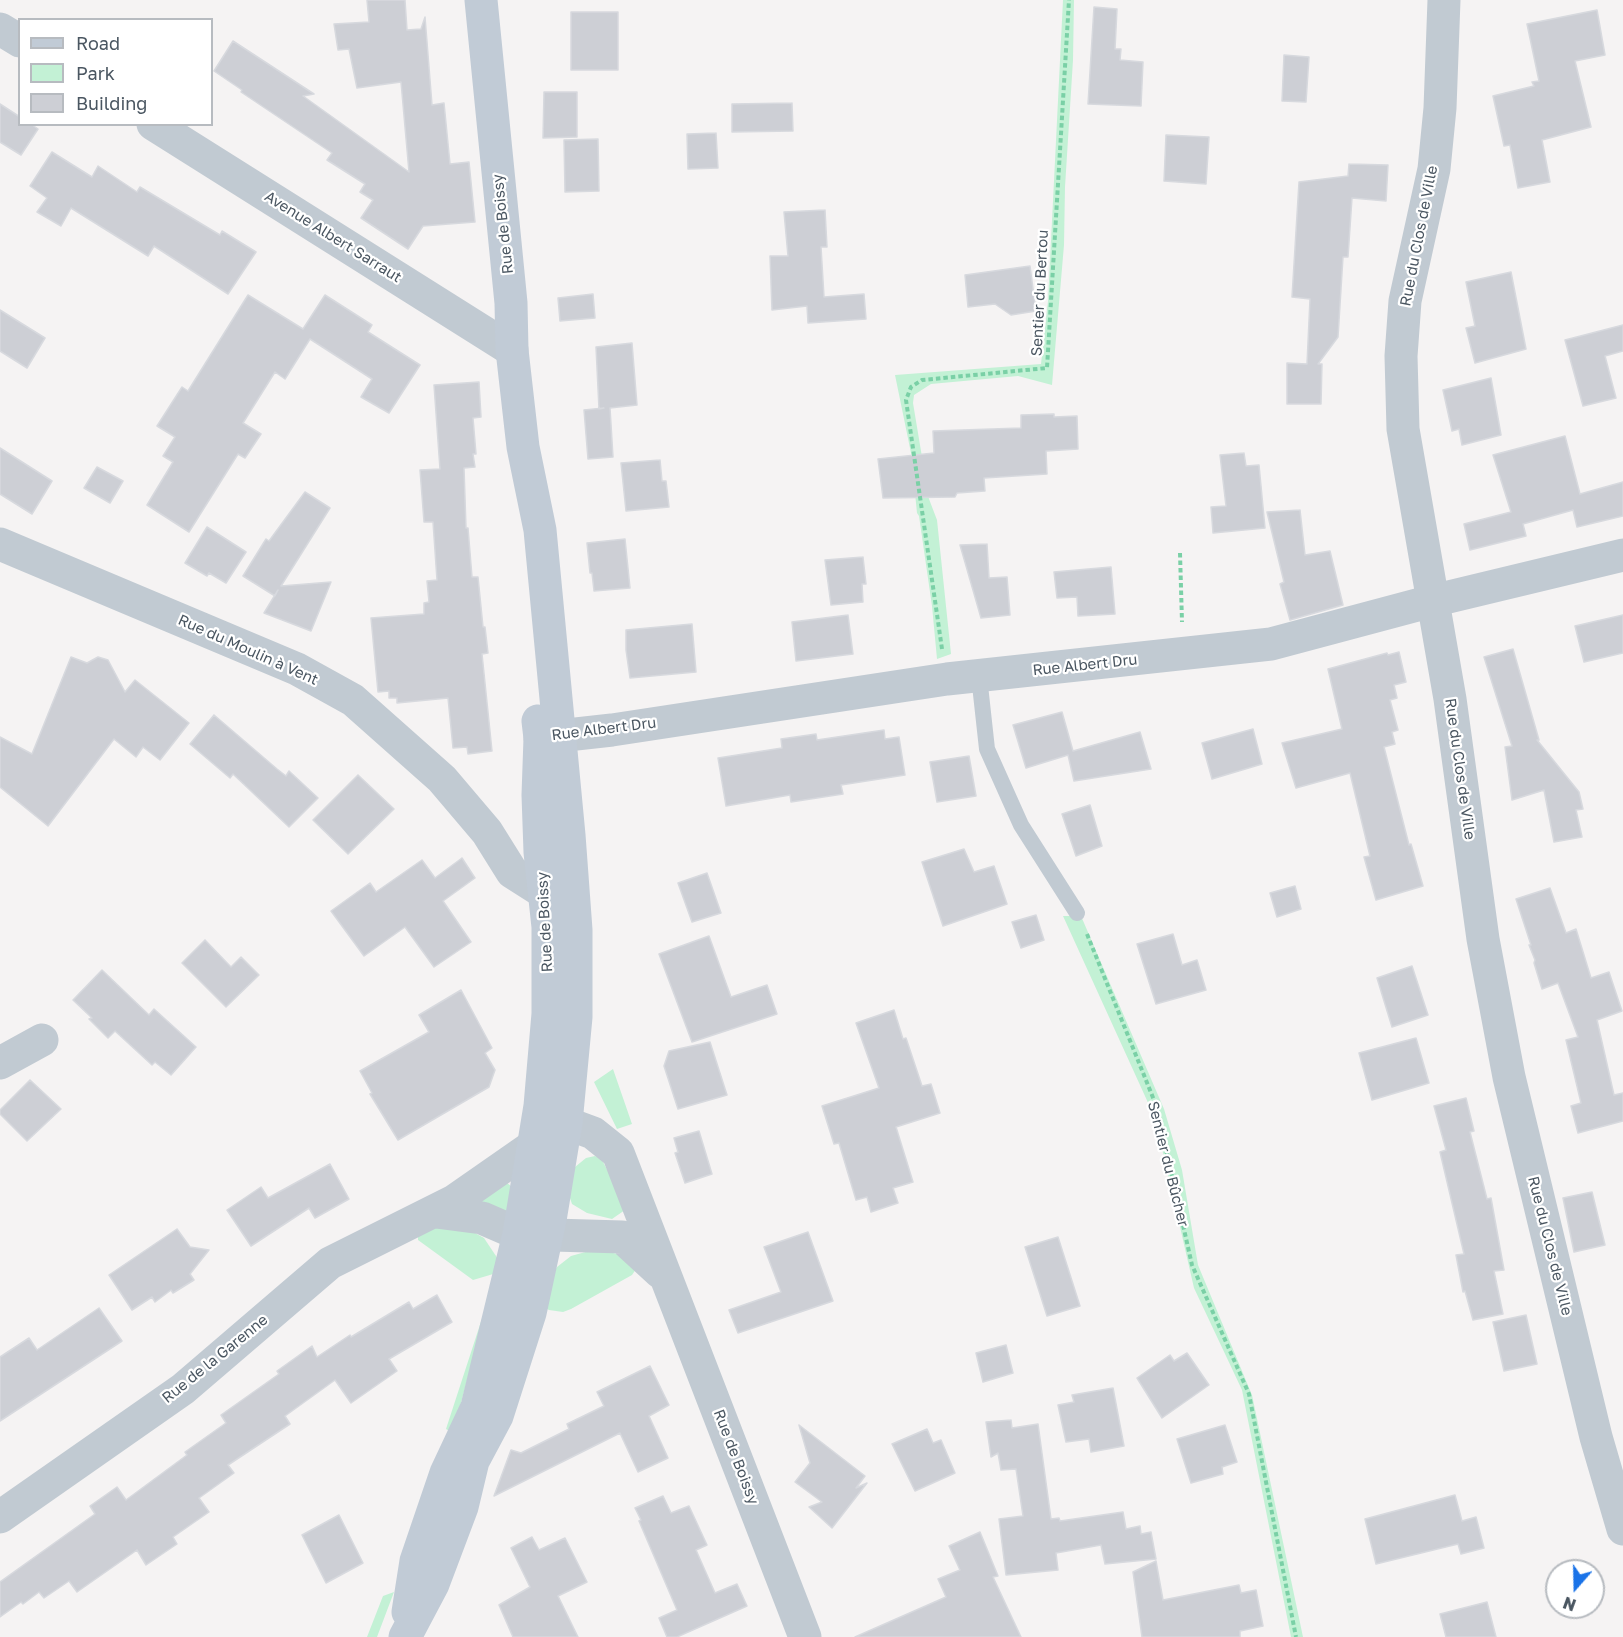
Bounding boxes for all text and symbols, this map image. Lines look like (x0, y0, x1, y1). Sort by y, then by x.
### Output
legend (18, 18, 213, 126)
text: Road (76, 32, 120, 54)
text: Park (76, 62, 115, 84)
text: Building (76, 92, 147, 114)
street label: Rue du Clos de Ville (1397, 164, 1441, 308)
street label: Rue de Boissy (489, 173, 517, 275)
street label: Avenue Albert Sarraut (261, 187, 405, 287)
street label: Sentier du Bertou (1028, 229, 1052, 357)
street label: Rue du Moulin à Vent (175, 611, 321, 689)
street label: Rue Albert Dru (1032, 651, 1138, 679)
street label: Rue du Clos de Ville (1441, 697, 1479, 841)
street label: Rue Albert Dru (551, 714, 657, 744)
street label: Rue de Boissy (533, 871, 557, 973)
street label: Sentier du Bûcher (1144, 1099, 1192, 1229)
street label: Rue du Clos de Ville (1524, 1174, 1576, 1318)
street label: Rue de la Garenne (159, 1311, 271, 1407)
street label: Rue de Boissy (710, 1407, 762, 1507)
north arrow (1545, 1559, 1605, 1619)
text: N (1560, 1593, 1579, 1616)

